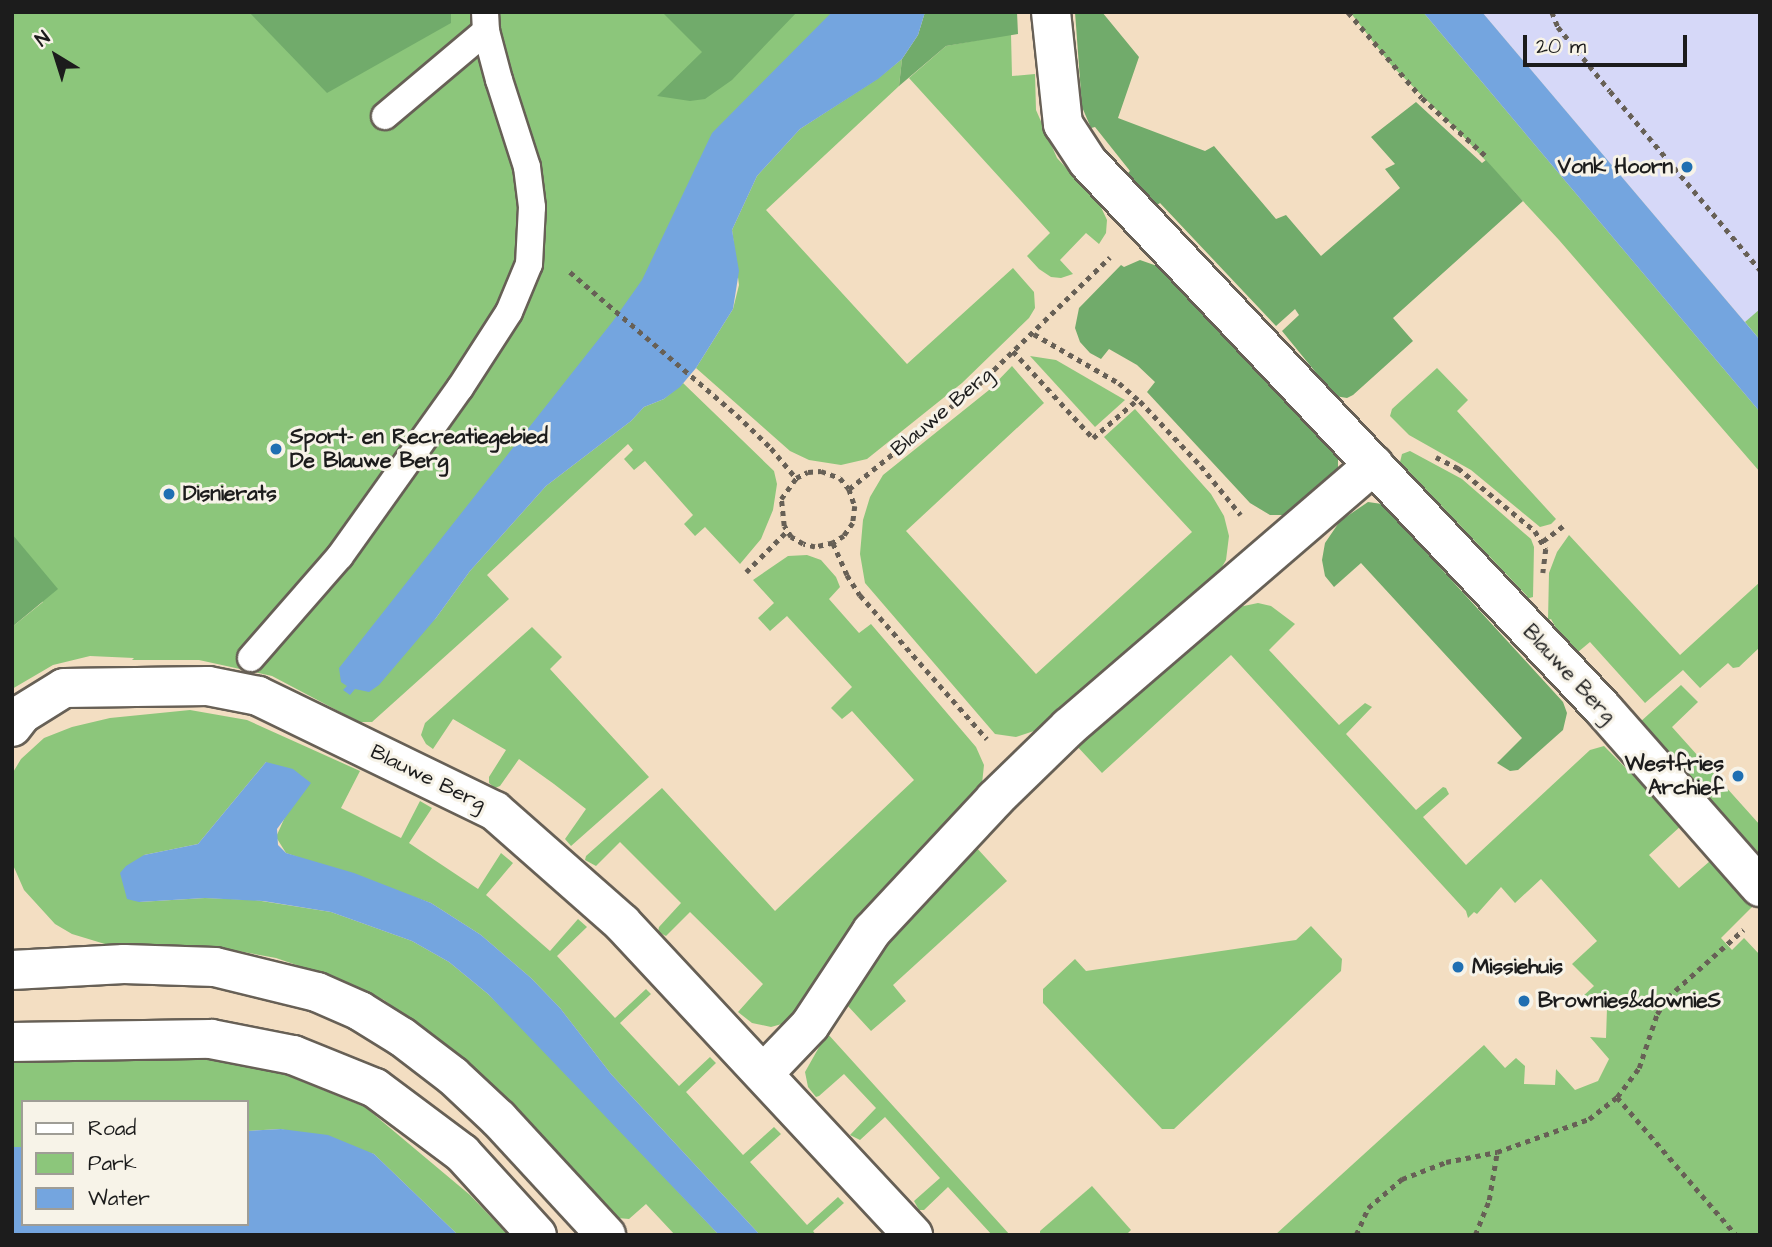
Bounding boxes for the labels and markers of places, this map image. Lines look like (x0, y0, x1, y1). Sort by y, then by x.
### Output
place label: Vonk Hoorn (1558, 154, 1673, 180)
marker: Vonk Hoorn (1679, 159, 1695, 175)
place label: Sport- en Recreatiegebied De Blauwe Berg (290, 424, 548, 474)
marker: Sport- en Recreatiegebied De Blauwe Berg (268, 441, 284, 457)
place label: Disnierats (183, 481, 277, 507)
marker: Disnierats (161, 486, 177, 502)
place label: Westfries Archief (1625, 751, 1724, 801)
marker: Westfries Archief (1730, 768, 1746, 784)
place label: Missiehuis (1472, 954, 1563, 980)
marker: Missiehuis (1450, 959, 1466, 975)
place label: Brownies&downieS (1538, 988, 1721, 1014)
marker: Brownies&downieS (1516, 993, 1532, 1009)

